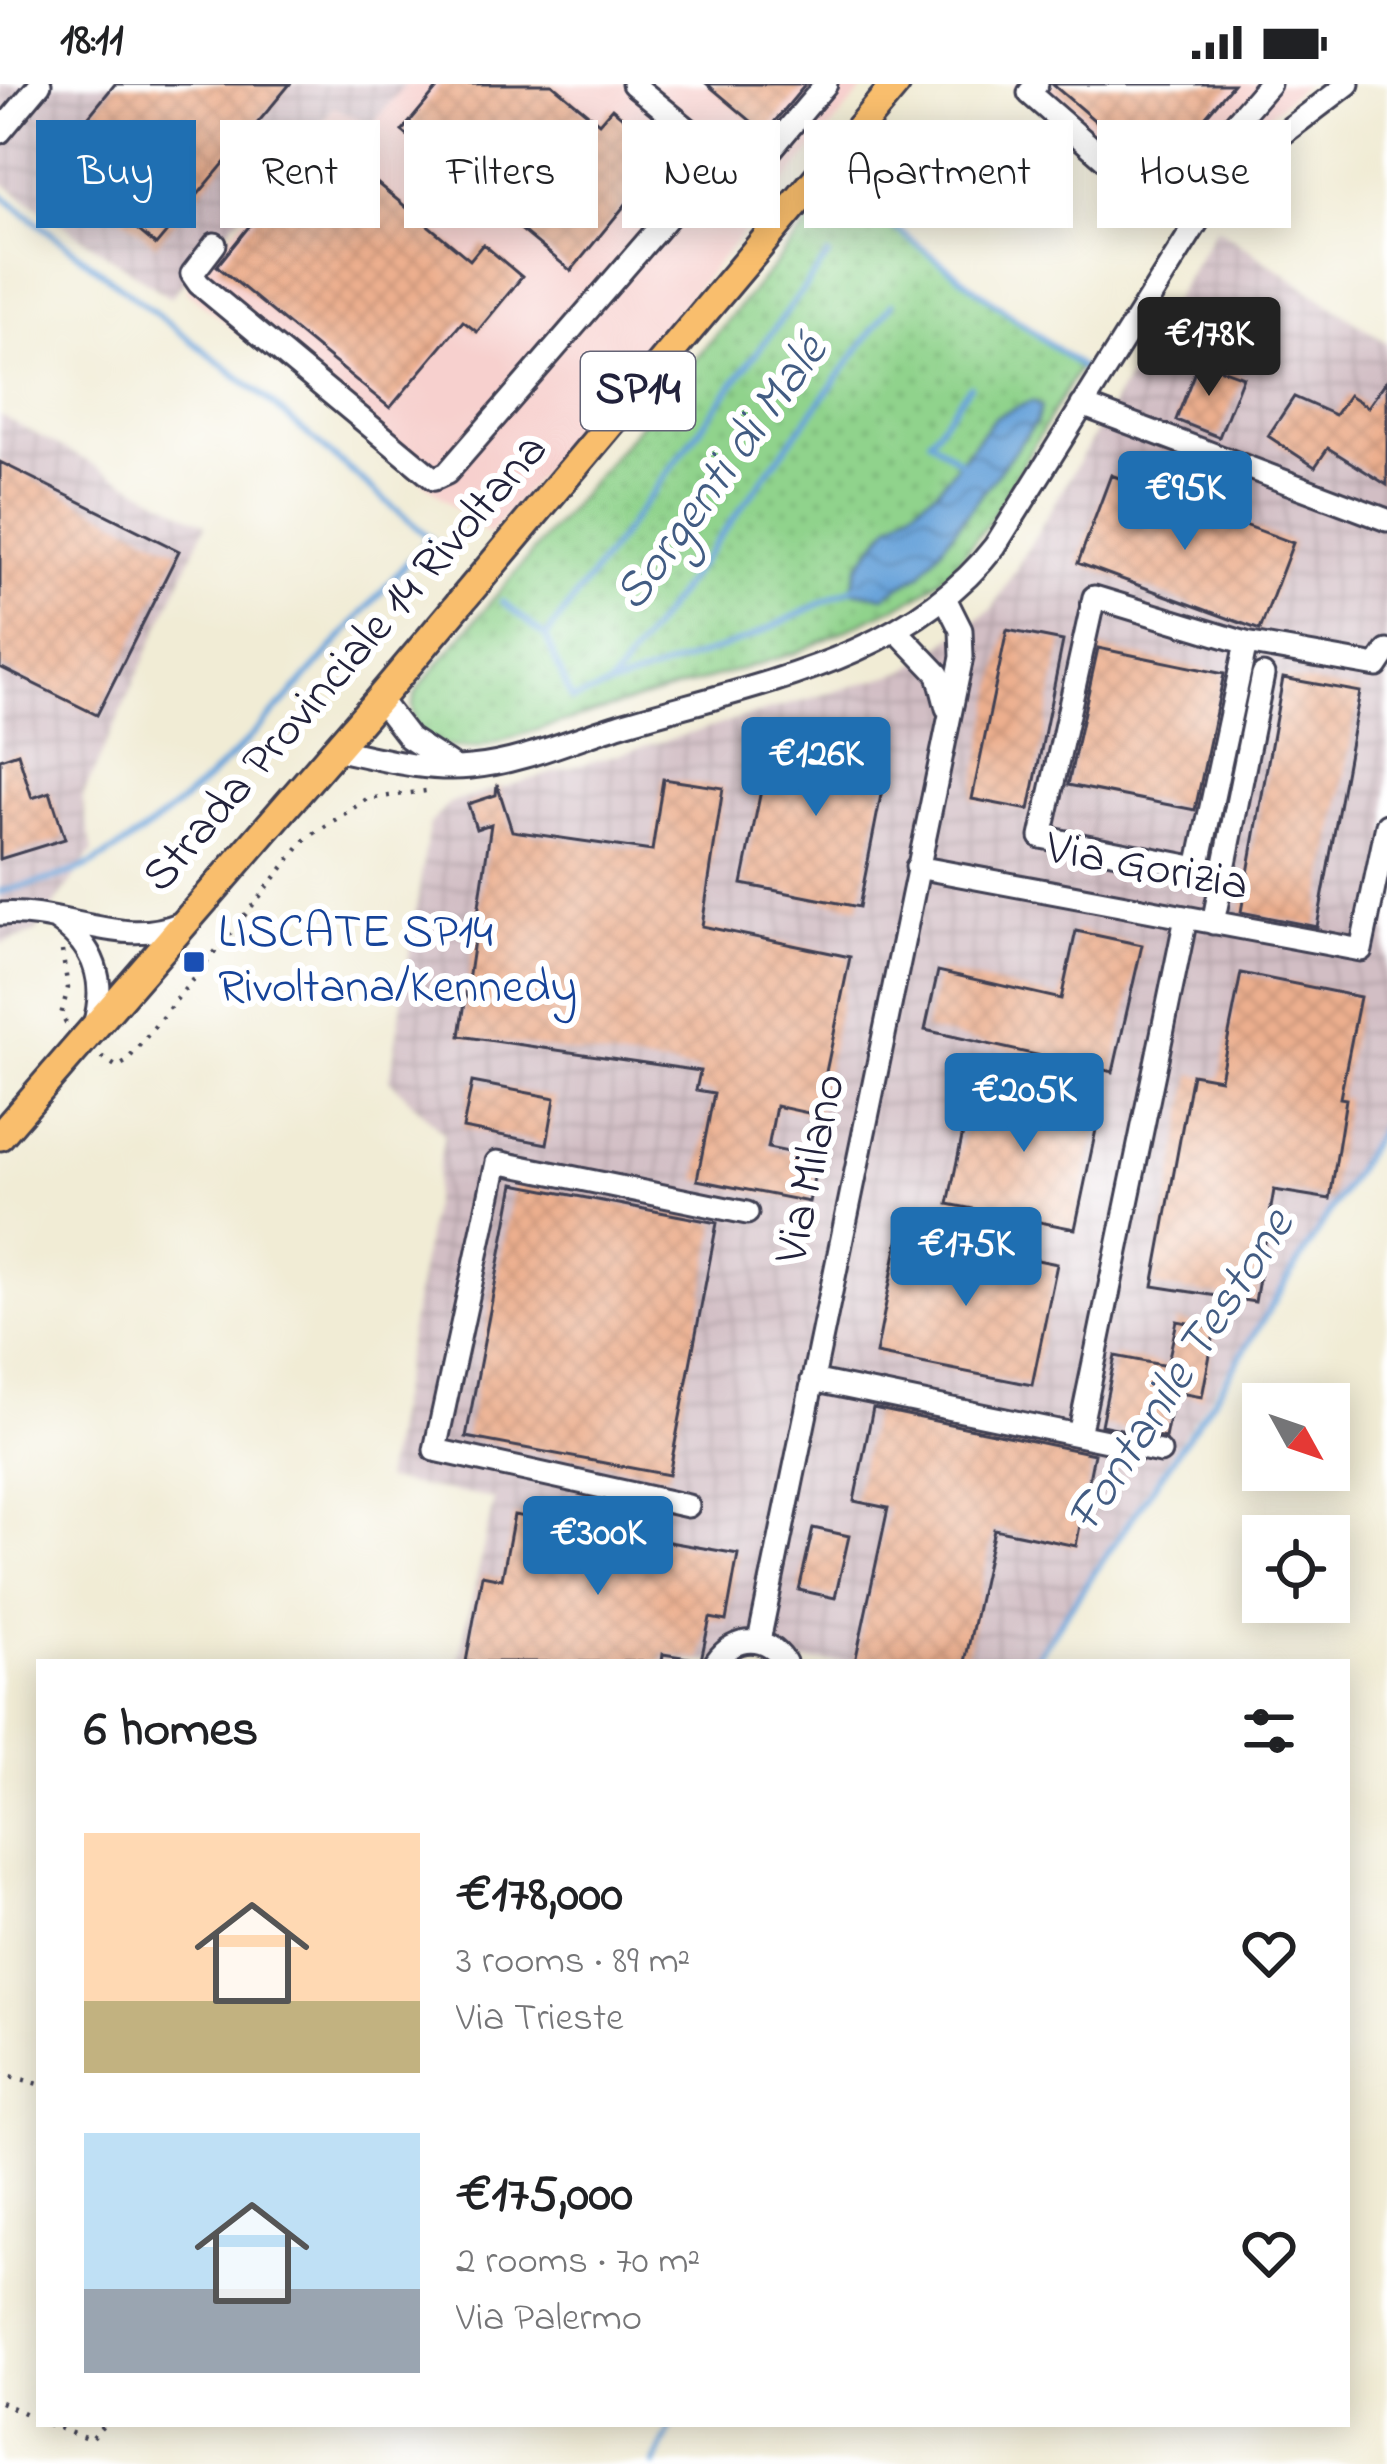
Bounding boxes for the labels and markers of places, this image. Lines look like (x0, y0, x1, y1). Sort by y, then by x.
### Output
pin: €178K (1125, 297, 1293, 399)
pin: €95K (1114, 451, 1256, 553)
pin: €126K (732, 717, 900, 819)
place label: LISCATE SP14 Rivoltana/Kennedy (218, 899, 577, 1024)
marker: LISCATE SP14 Rivoltana/Kennedy (181, 949, 207, 975)
pin: €205K (940, 1053, 1108, 1155)
pin: €175K (882, 1207, 1050, 1309)
pin: €300K (514, 1496, 682, 1598)

